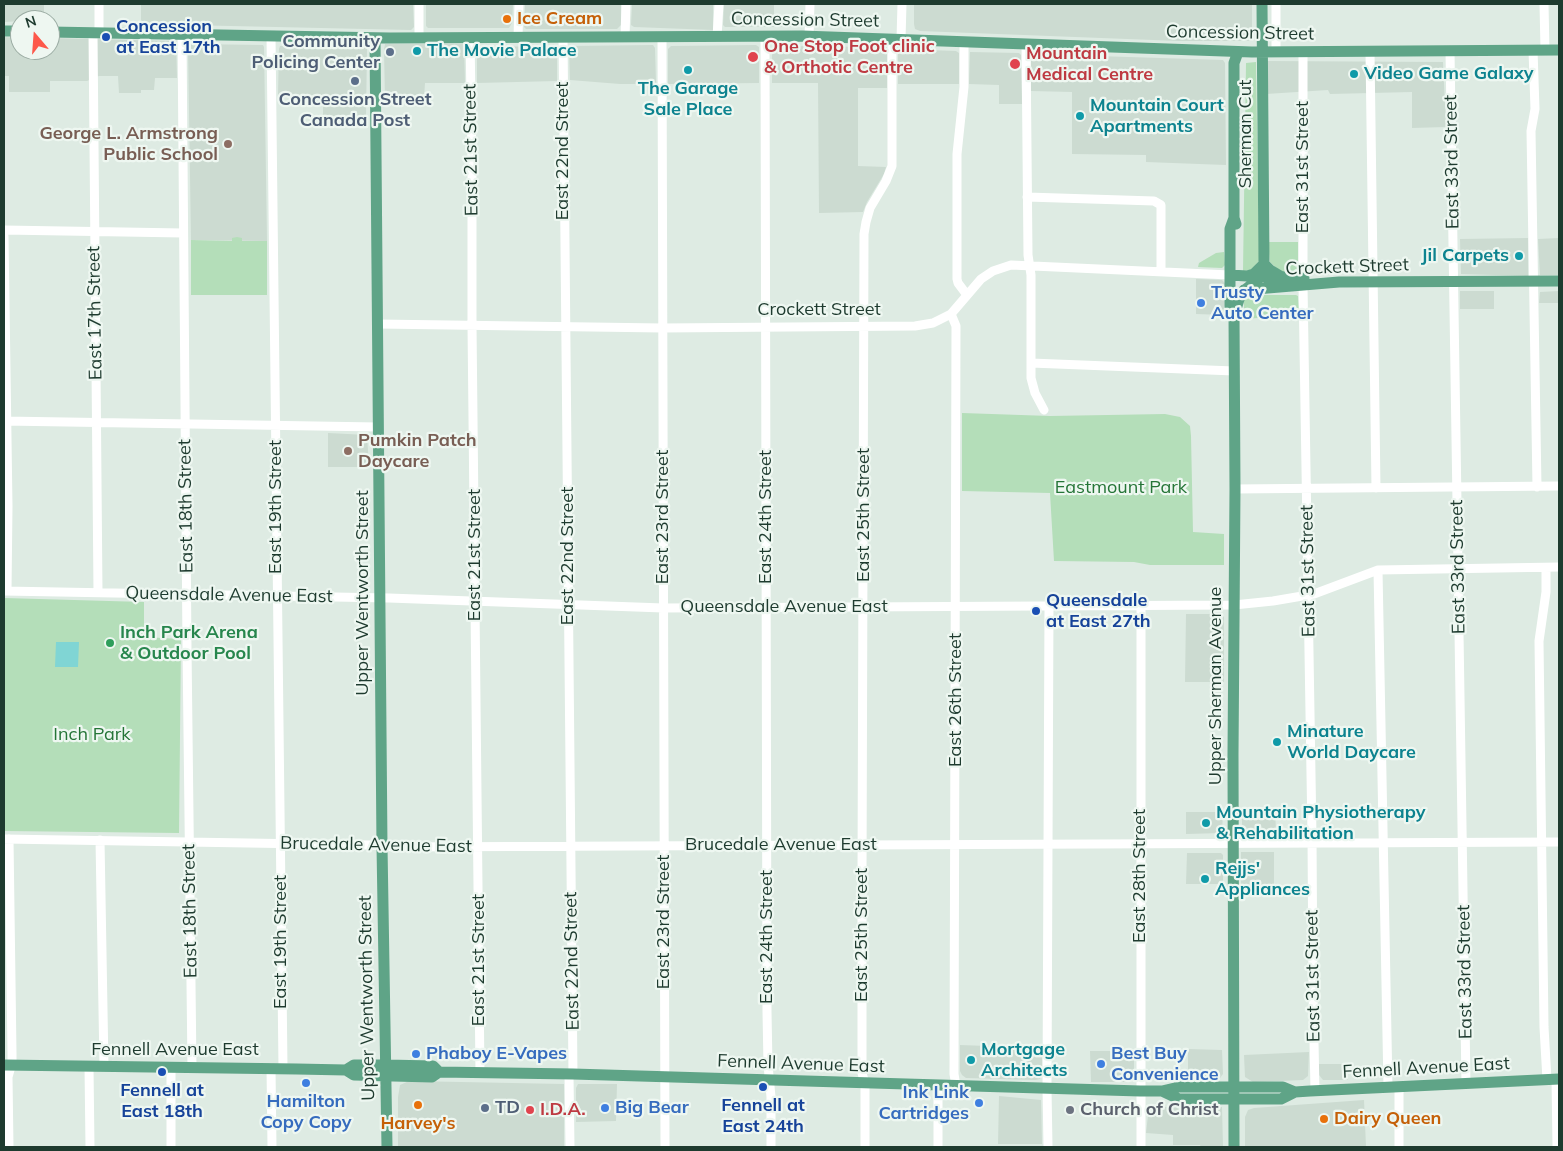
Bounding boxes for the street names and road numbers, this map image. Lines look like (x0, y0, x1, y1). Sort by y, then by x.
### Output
street label: Concession Street (731, 8, 879, 32)
street label: Concession Street (1166, 21, 1314, 45)
street label: Sherman Cut (1235, 80, 1257, 188)
street label: East 22nd Street (552, 82, 574, 220)
street label: East 21st Street (459, 84, 483, 216)
street label: East 33rd Street (1440, 95, 1464, 229)
street label: East 31st Street (1292, 101, 1314, 233)
street label: East 17th Street (83, 246, 107, 380)
street label: Crockett Street (1285, 254, 1409, 280)
street label: Crockett Street (757, 299, 881, 321)
street label: East 18th Street (174, 439, 198, 573)
street label: East 19th Street (265, 440, 287, 574)
street label: East 25th Street (853, 448, 875, 582)
street label: East 23rd Street (652, 450, 674, 584)
street label: East 24th Street (755, 450, 777, 584)
street label: East 22nd Street (557, 487, 579, 625)
street label: East 21st Street (464, 489, 486, 621)
street label: Upper Wentworth Street (352, 490, 374, 696)
street label: East 33rd Street (1446, 500, 1470, 634)
street label: East 31st Street (1296, 505, 1320, 637)
street label: Queensdale Avenue East (125, 582, 333, 608)
street label: Upper Sherman Avenue (1205, 587, 1227, 785)
street label: Queensdale Avenue East (680, 596, 888, 618)
street label: East 26th Street (945, 633, 967, 767)
street label: East 28th Street (1129, 809, 1151, 943)
street label: Brucedale Avenue East (280, 833, 472, 857)
street label: Brucedale Avenue East (685, 834, 877, 856)
street label: East 18th Street (178, 844, 202, 978)
street label: East 23rd Street (653, 855, 675, 989)
street label: East 25th Street (851, 868, 873, 1002)
street label: East 24th Street (756, 870, 778, 1004)
street label: East 19th Street (270, 875, 292, 1009)
street label: East 22nd Street (560, 892, 584, 1030)
street label: East 21st Street (468, 894, 490, 1026)
street label: Upper Wentworth Street (354, 895, 380, 1101)
street label: East 33rd Street (1453, 905, 1477, 1039)
street label: East 31st Street (1301, 910, 1325, 1042)
street label: Fennell Avenue East (91, 1039, 259, 1061)
street label: Fennell Avenue East (717, 1050, 885, 1078)
street label: Fennell Avenue East (1342, 1053, 1510, 1083)

